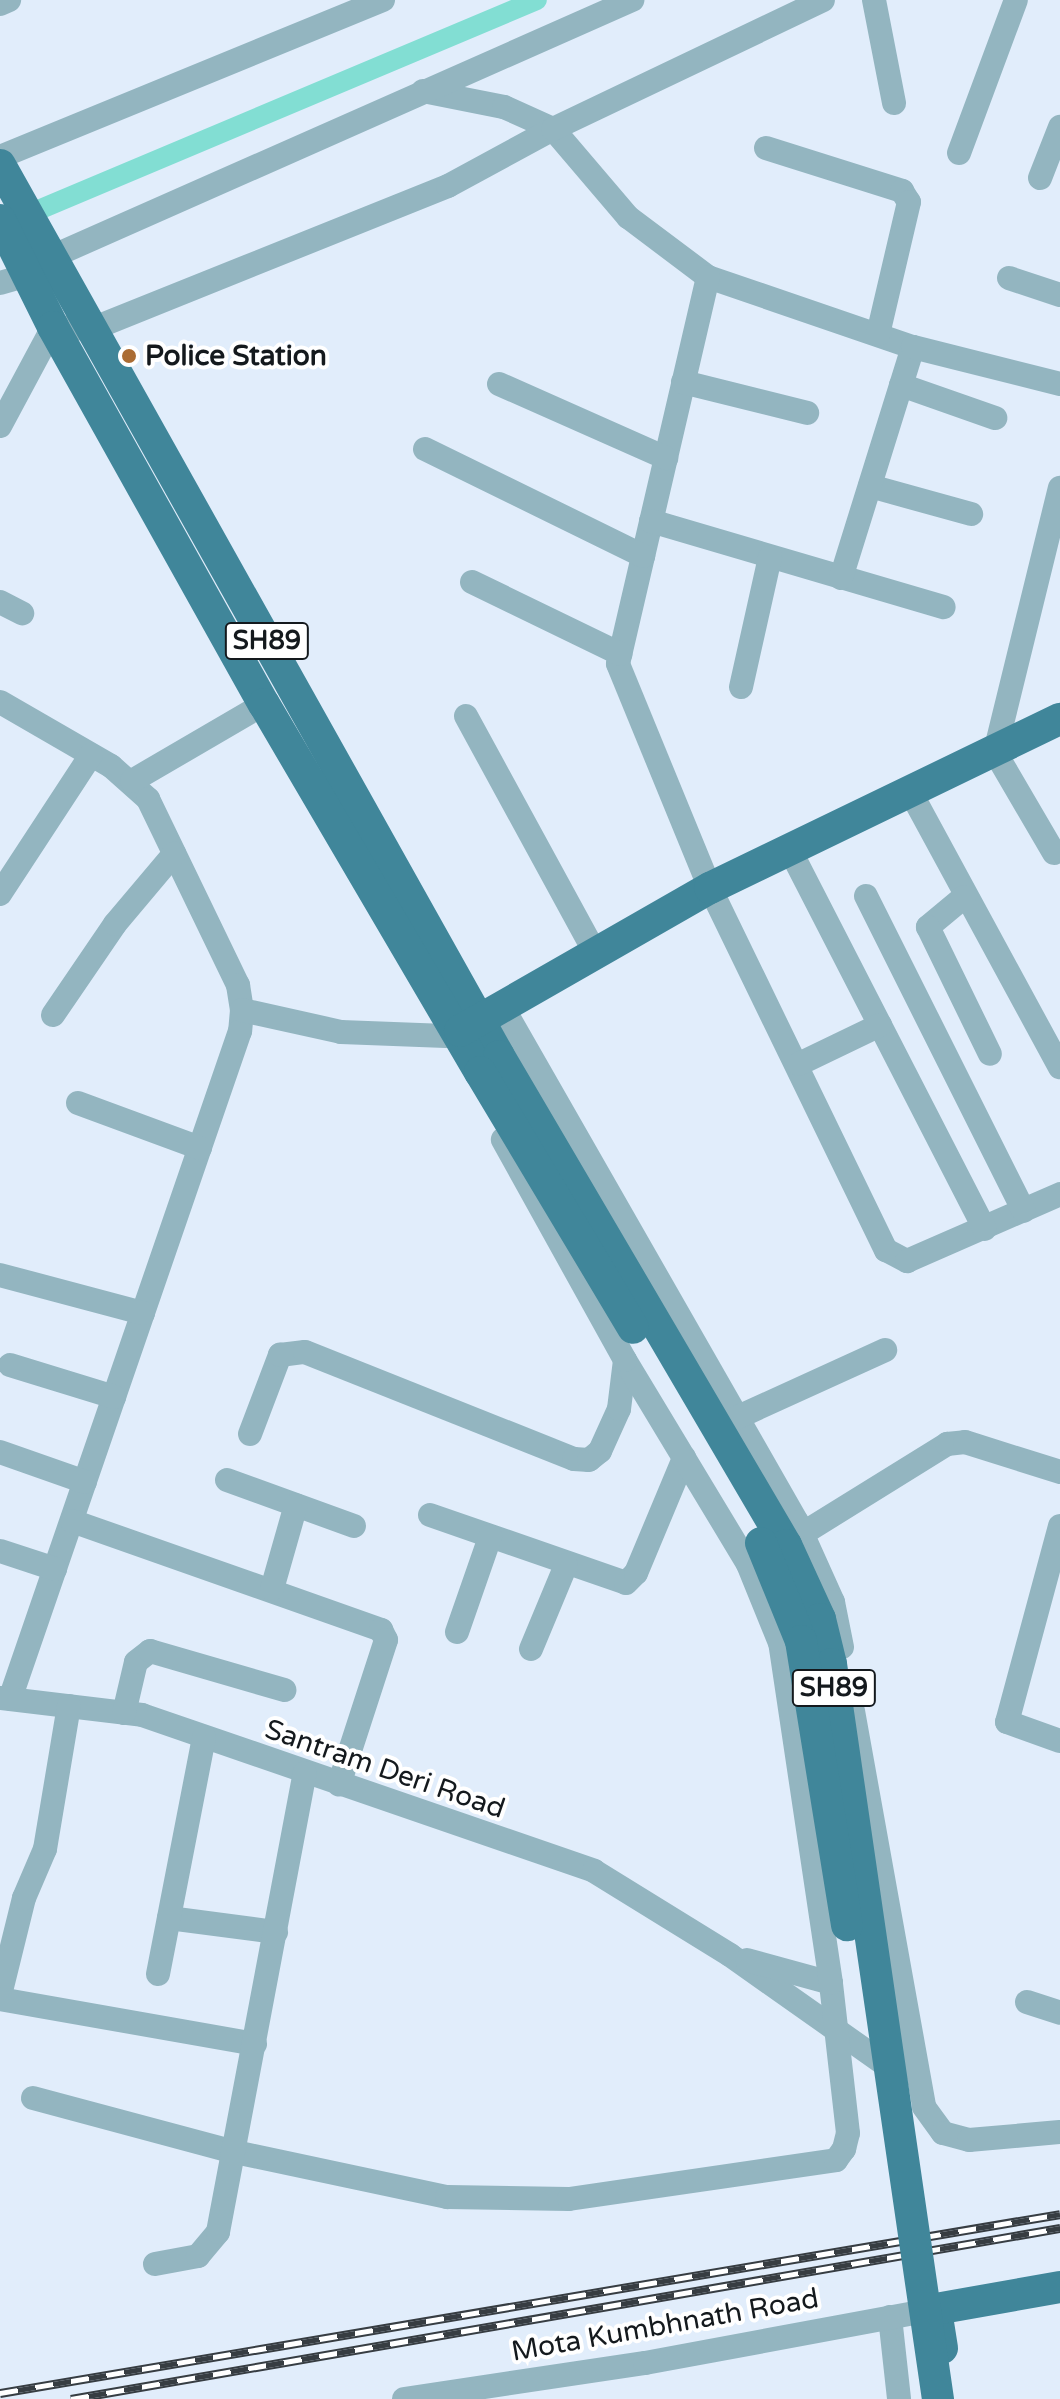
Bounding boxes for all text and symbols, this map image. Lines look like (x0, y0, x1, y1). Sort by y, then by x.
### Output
place label: Police Station (145, 339, 327, 373)
marker: Police Station (120, 347, 138, 365)
road number: SH89 (223, 619, 311, 663)
road number: SH89 (790, 1666, 878, 1710)
street label: Santram Deri Road (261, 1712, 509, 1826)
street label: Mota Kumbhnath Road (509, 2281, 821, 2369)

